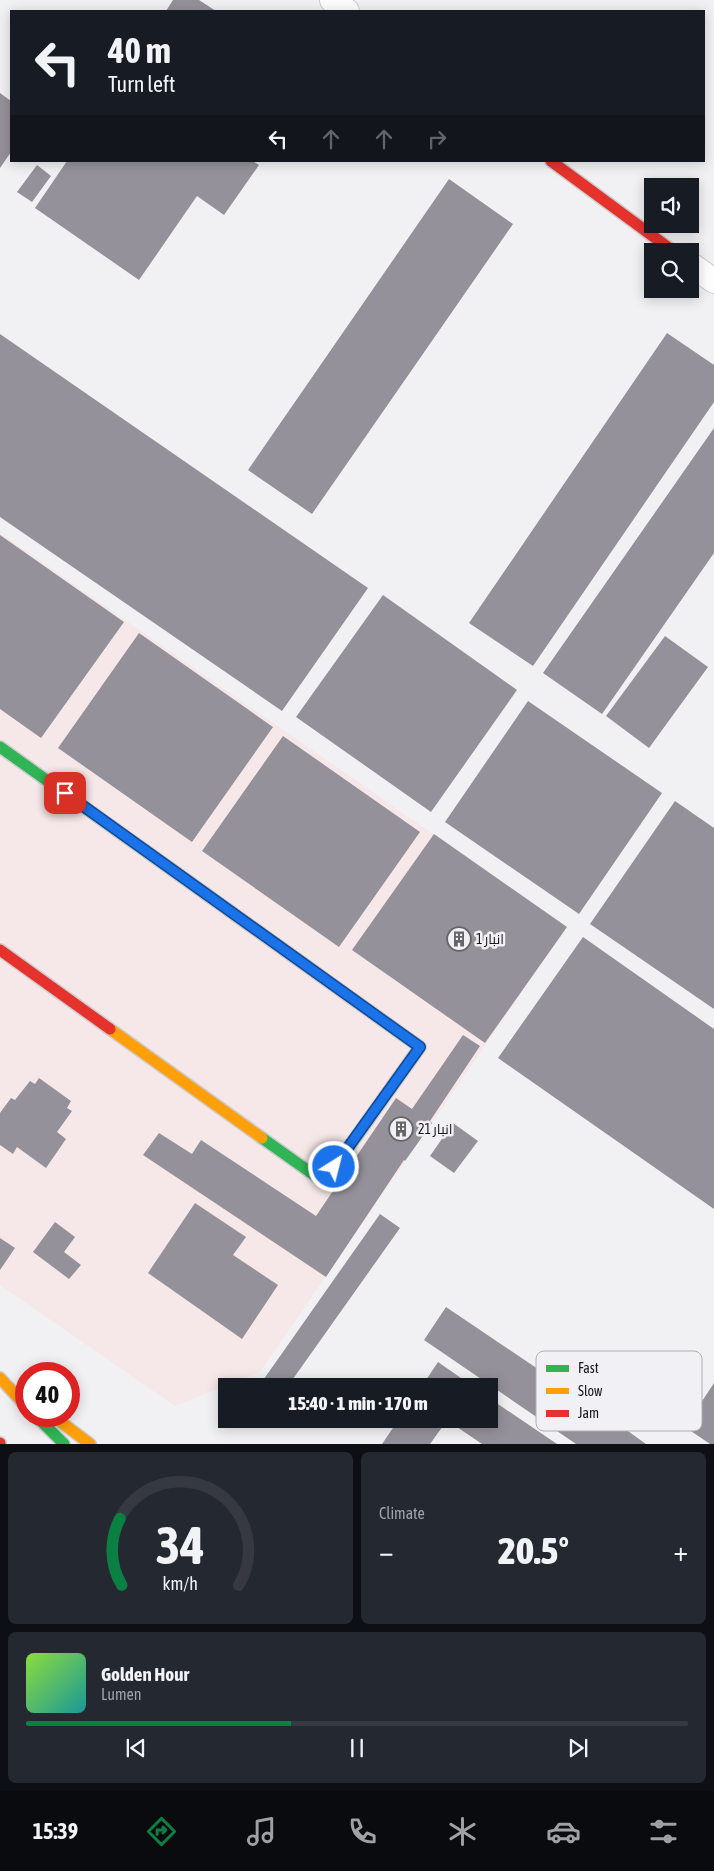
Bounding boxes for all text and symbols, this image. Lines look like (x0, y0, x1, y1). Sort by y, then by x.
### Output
icon: left (25, 30, 90, 95)
text: 40 m (108, 30, 171, 70)
text: Turn left (108, 71, 175, 97)
icon: left (264, 125, 292, 153)
icon: ahead (317, 125, 345, 153)
icon: ahead (370, 125, 398, 153)
icon: right (423, 125, 451, 153)
map controls (644, 178, 699, 298)
button: sound (644, 178, 699, 233)
button: search (644, 243, 699, 298)
pin (44, 772, 86, 814)
icon: arrive (51, 779, 79, 807)
building icon: انبار 1 (446, 926, 472, 952)
place label: انبار 1 (476, 931, 504, 947)
building icon: انبار 21 (388, 1116, 414, 1142)
place label: انبار 21 (418, 1121, 453, 1137)
position arrow (307, 1140, 359, 1192)
legend (536, 1351, 702, 1431)
text: Fast (578, 1360, 599, 1376)
speed limit sign: 40 (15, 1362, 80, 1427)
text: Slow (578, 1383, 603, 1399)
text: 15:40 · 1 min · 170 m (288, 1392, 428, 1414)
text: Jam (578, 1405, 599, 1421)
text: Climate (379, 1504, 425, 1522)
text: 34 (156, 1515, 205, 1575)
text: 20.5° (498, 1529, 569, 1572)
text: − (379, 1535, 394, 1567)
text: + (673, 1535, 688, 1567)
text: km/h (163, 1573, 198, 1594)
text: Golden Hour (101, 1663, 189, 1685)
text: Lumen (101, 1685, 141, 1703)
icon: previous (122, 1734, 150, 1762)
icon: pause (343, 1734, 371, 1762)
icon: next (564, 1734, 592, 1762)
icon: directions (144, 1814, 179, 1849)
icon: music (244, 1814, 279, 1849)
icon: phone (345, 1814, 380, 1849)
icon: climate (445, 1814, 480, 1849)
icon: car (546, 1814, 581, 1849)
icon: filters (646, 1814, 681, 1849)
text: 15:39 (33, 1818, 78, 1844)

